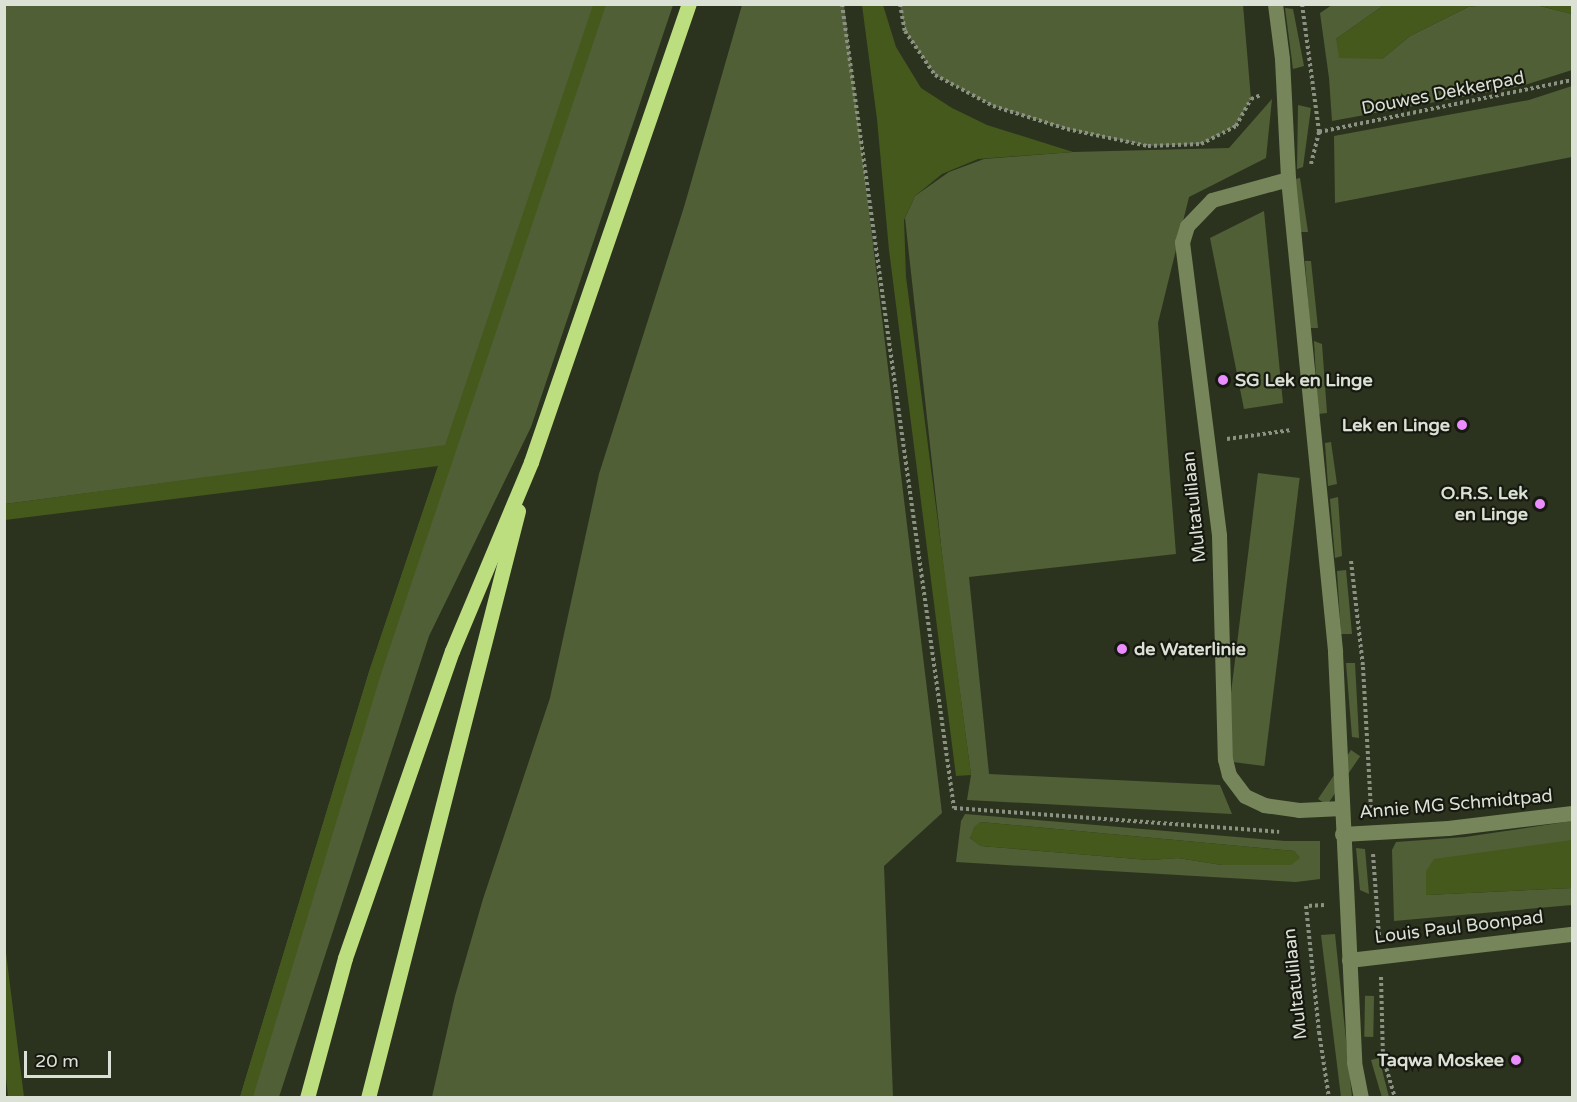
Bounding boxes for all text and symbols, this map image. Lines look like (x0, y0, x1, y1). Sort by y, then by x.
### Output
street label: Douwes Dekkerpad (1360, 67, 1526, 119)
place label: SG Lek en Linge (1235, 369, 1373, 391)
marker: SG Lek en Linge (1216, 373, 1230, 387)
place label: Lek en Linge (1342, 414, 1450, 436)
marker: Lek en Linge (1455, 418, 1469, 432)
street label: Multatulilaan (1177, 450, 1211, 564)
place label: O.R.S. Lek en Linge (1441, 483, 1528, 526)
marker: O.R.S. Lek en Linge (1533, 497, 1547, 511)
place label: de Waterlinie (1134, 638, 1246, 660)
marker: de Waterlinie (1115, 642, 1129, 656)
street label: Annie MG Schmidtpad (1358, 785, 1554, 823)
street label: Louis Paul Boonpad (1373, 906, 1545, 948)
street label: Multatulilaan (1278, 927, 1312, 1041)
scale bar (27, 1039, 114, 1077)
place label: Taqwa Moskee (1377, 1049, 1504, 1071)
text: 20 m (35, 1050, 79, 1072)
marker: Taqwa Moskee (1509, 1053, 1523, 1067)

